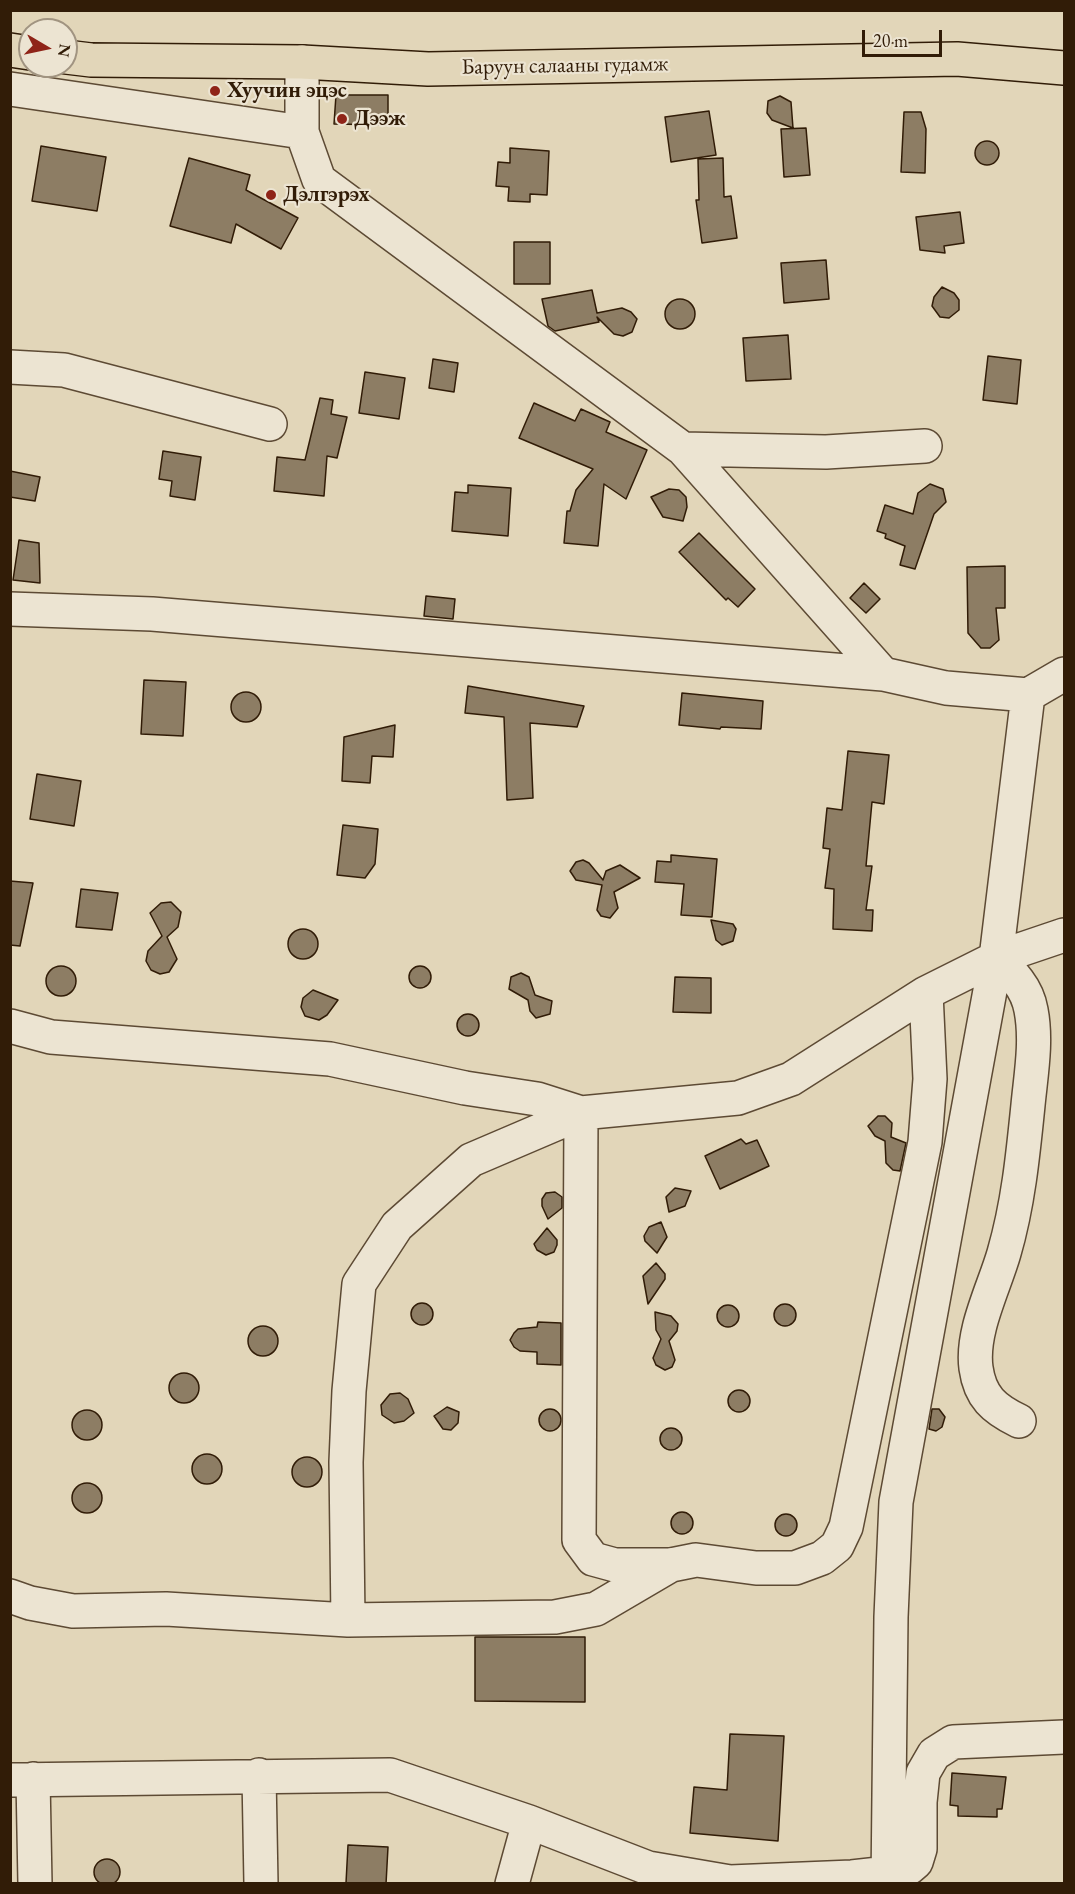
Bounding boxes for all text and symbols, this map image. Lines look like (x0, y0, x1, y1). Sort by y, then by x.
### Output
north arrow (18, 18, 78, 78)
scale bar (865, 18, 944, 56)
text: 20 m (873, 29, 908, 52)
text: N (53, 43, 76, 59)
street label: Баруун салааны гудамж (461, 51, 669, 81)
place label: Хуучин эцэс (227, 78, 347, 104)
marker: Хуучин эцэс (208, 84, 222, 98)
place label: Дээж (354, 106, 406, 132)
marker: Дээж (335, 112, 349, 126)
place label: Дэлгэрэх (283, 182, 370, 208)
marker: Дэлгэрэх (264, 188, 278, 202)

